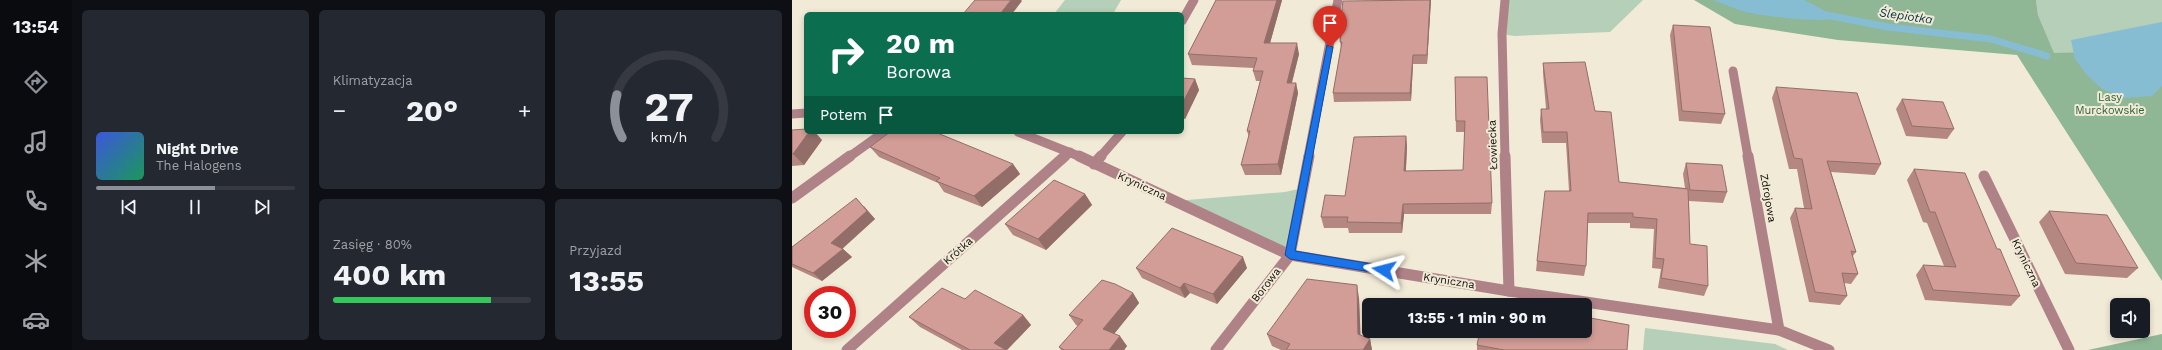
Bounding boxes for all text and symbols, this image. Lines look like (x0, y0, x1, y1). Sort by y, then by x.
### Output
water label: Ślepiotka (1878, 5, 1934, 27)
pin (1313, 6, 1347, 47)
icon: arrive (1319, 12, 1341, 34)
text: 13:54 (13, 16, 59, 37)
text: 20 m (886, 27, 955, 60)
icon: right (820, 28, 872, 80)
text: Borowa (886, 61, 951, 82)
icon: directions (22, 68, 50, 96)
text: Klimatyzacja (333, 73, 413, 88)
text: 27 (644, 81, 693, 130)
park label: Lasy Murckowskie (2075, 91, 2145, 117)
text: 20° (406, 93, 458, 128)
text: − (333, 98, 346, 123)
text: + (518, 98, 531, 123)
icon: arrive (875, 104, 897, 126)
text: Potem (820, 106, 867, 124)
street label: Łowiecka (1486, 120, 1500, 170)
icon: music (22, 128, 50, 156)
text: km/h (650, 128, 687, 144)
text: Night Drive (156, 140, 239, 158)
text: The Halogens (156, 158, 242, 173)
street label: Kryniczna (1116, 169, 1168, 203)
street label: Zdrojowa (1757, 173, 1779, 223)
icon: phone (22, 187, 50, 215)
icon: previous (118, 196, 140, 218)
icon: pause (184, 196, 206, 218)
icon: next (251, 196, 273, 218)
street label: Krótka (941, 234, 975, 268)
text: Zasięg · 80% (333, 237, 412, 252)
street label: Kryniczna (2009, 237, 2043, 289)
text: Przyjazd (569, 243, 622, 258)
icon: climate (22, 247, 50, 275)
position arrow (1363, 249, 1405, 291)
text: 400 km (333, 257, 446, 292)
text: 13:55 (569, 263, 644, 298)
street label: Borowa (1249, 265, 1283, 305)
street label: Kryniczna (1422, 270, 1476, 292)
speed limit sign: 30 (804, 286, 856, 338)
map controls (2110, 298, 2150, 338)
button: sound (2110, 298, 2150, 338)
icon: car (22, 306, 50, 334)
text: 13:55 · 1 min · 90 m (1408, 309, 1546, 327)

